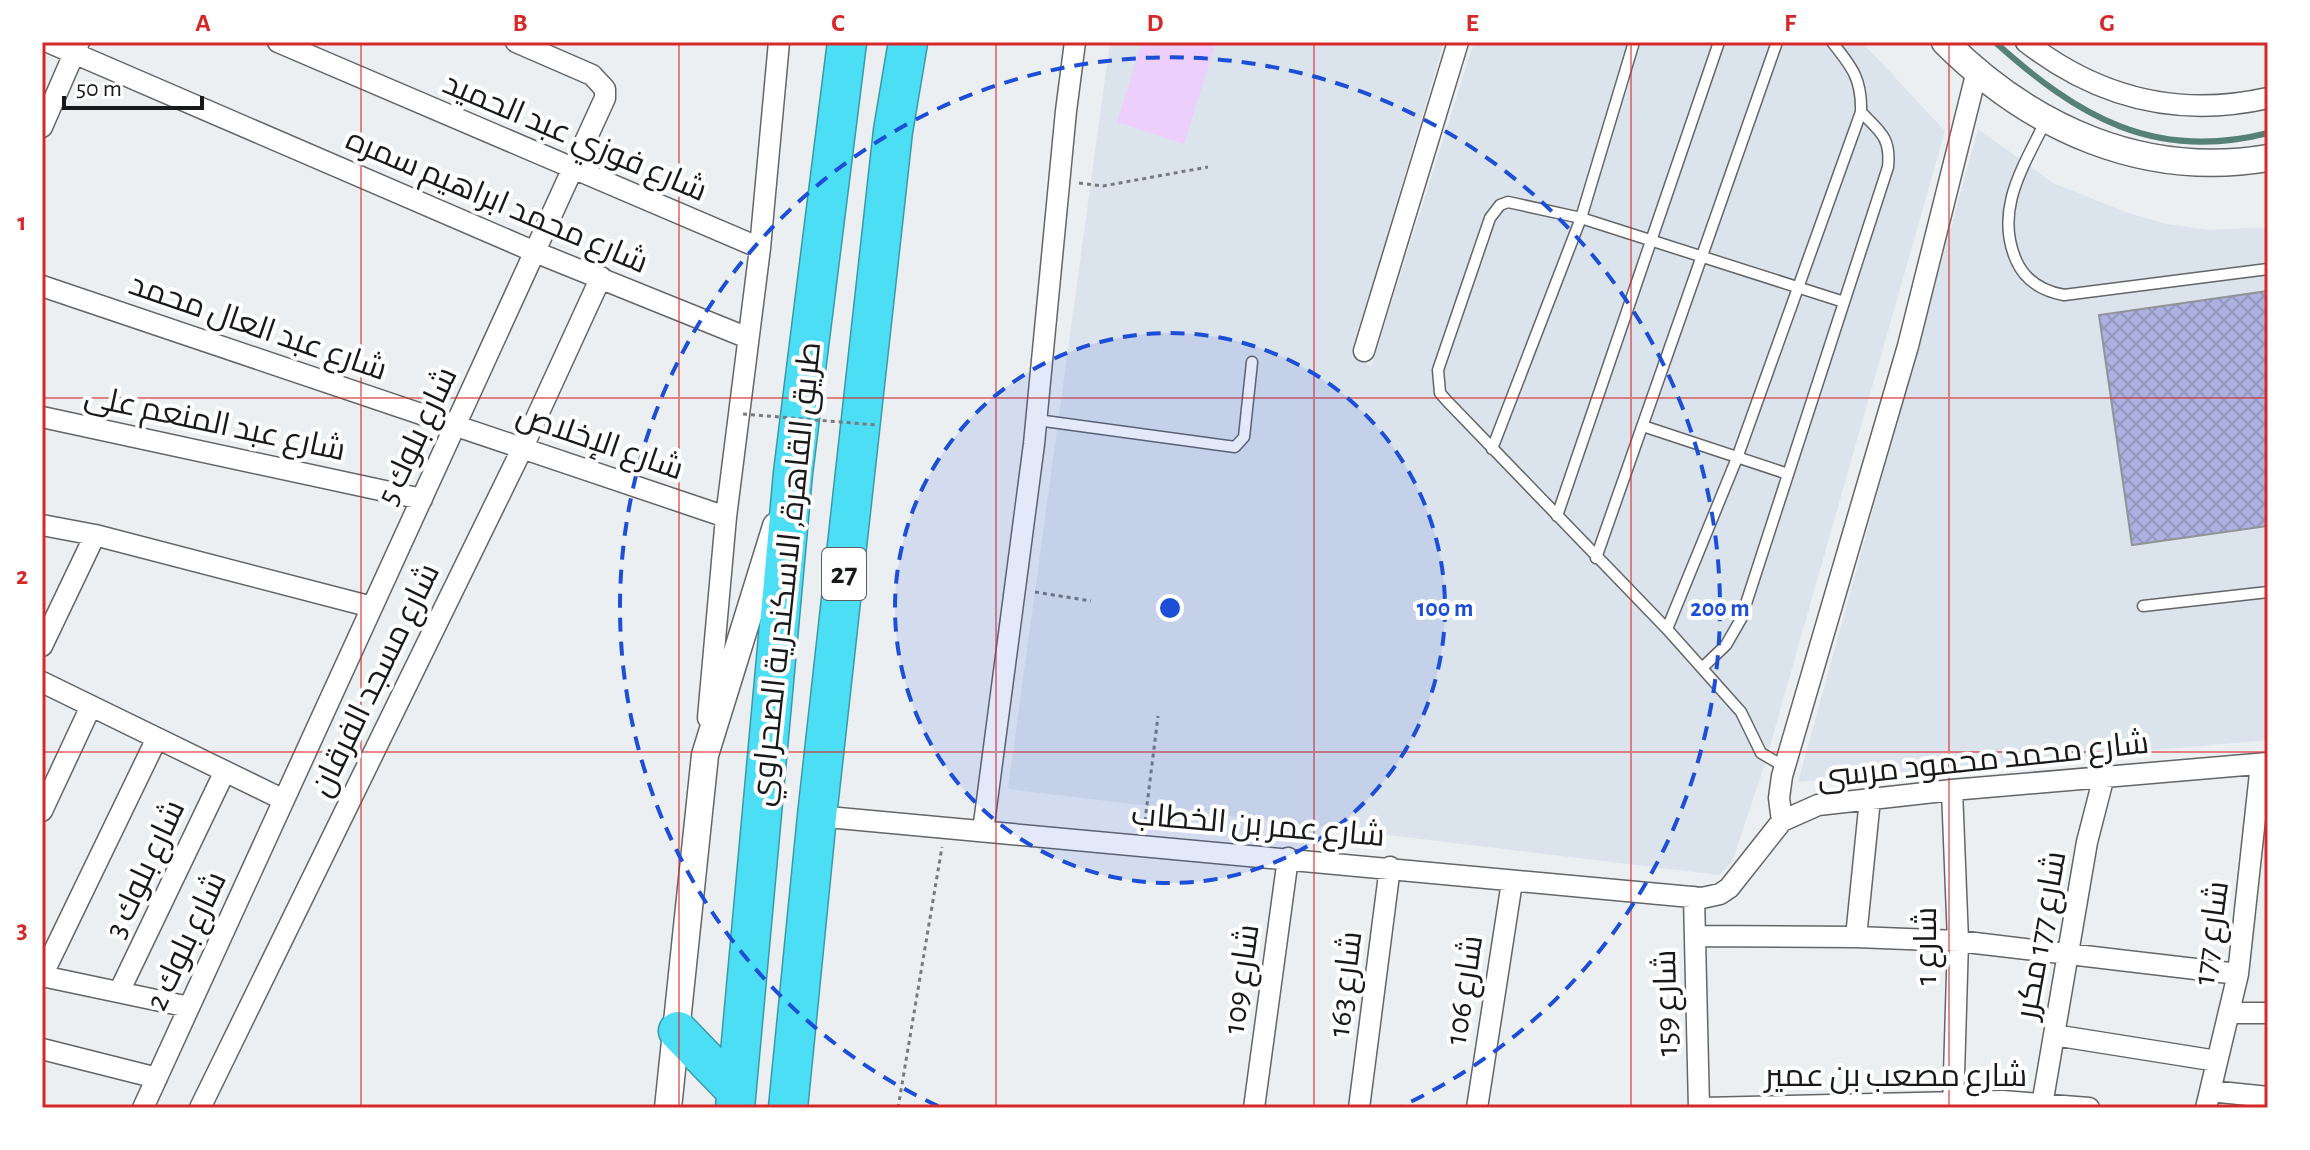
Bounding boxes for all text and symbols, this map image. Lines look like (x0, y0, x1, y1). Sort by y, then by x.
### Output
text: A (195, 10, 211, 36)
text: B (512, 10, 528, 36)
text: C (831, 10, 845, 36)
text: D (1146, 10, 1164, 36)
text: E (1465, 10, 1479, 36)
text: F (1784, 10, 1797, 36)
text: G (2099, 10, 2115, 36)
scale bar (64, 60, 202, 110)
street label: شارع فوزي عبد الحميد (435, 67, 712, 214)
text: 50 m (76, 77, 122, 101)
street label: شارع محمد ابراهيم سمره (340, 123, 652, 284)
text: 1 (17, 209, 27, 235)
street label: شارع عبد العال محمد (123, 268, 391, 391)
street label: طريق القاهرة, الاسكندرية الصحراوي (746, 340, 834, 809)
street label: شارع بلوك 5 (371, 362, 467, 512)
street label: شارع عبد المنعم على (81, 380, 348, 471)
street label: شارع الإخلاص (511, 399, 687, 490)
road number: 27 (822, 548, 866, 600)
street label: شارع مسجد الفرقان (305, 559, 450, 804)
text: 2 (16, 563, 28, 589)
centre of rings (1156, 594, 1184, 622)
text: 100 m (1417, 597, 1473, 621)
text: 200 m (1690, 597, 1750, 621)
street label: شارع محمد محمود مرسى (1815, 727, 2151, 798)
street label: شارع بلوك 3 (99, 795, 195, 945)
street label: شارع عمر بن الخطاب (1130, 798, 1386, 857)
street label: شارع 177 مكرر (2010, 849, 2076, 1024)
street label: شارع بلوك 2 (140, 867, 237, 1017)
street label: شارع 177 (2188, 879, 2239, 988)
street label: شارع 1 (1910, 907, 1947, 985)
text: 3 (16, 917, 28, 943)
street label: شارع 109 (1217, 922, 1269, 1036)
street label: شارع 163 (1323, 929, 1372, 1039)
street label: شارع 106 (1440, 933, 1493, 1048)
street label: شارع 159 (1649, 949, 1688, 1057)
street label: شارع مصعب بن عمير (1763, 1060, 2027, 1097)

